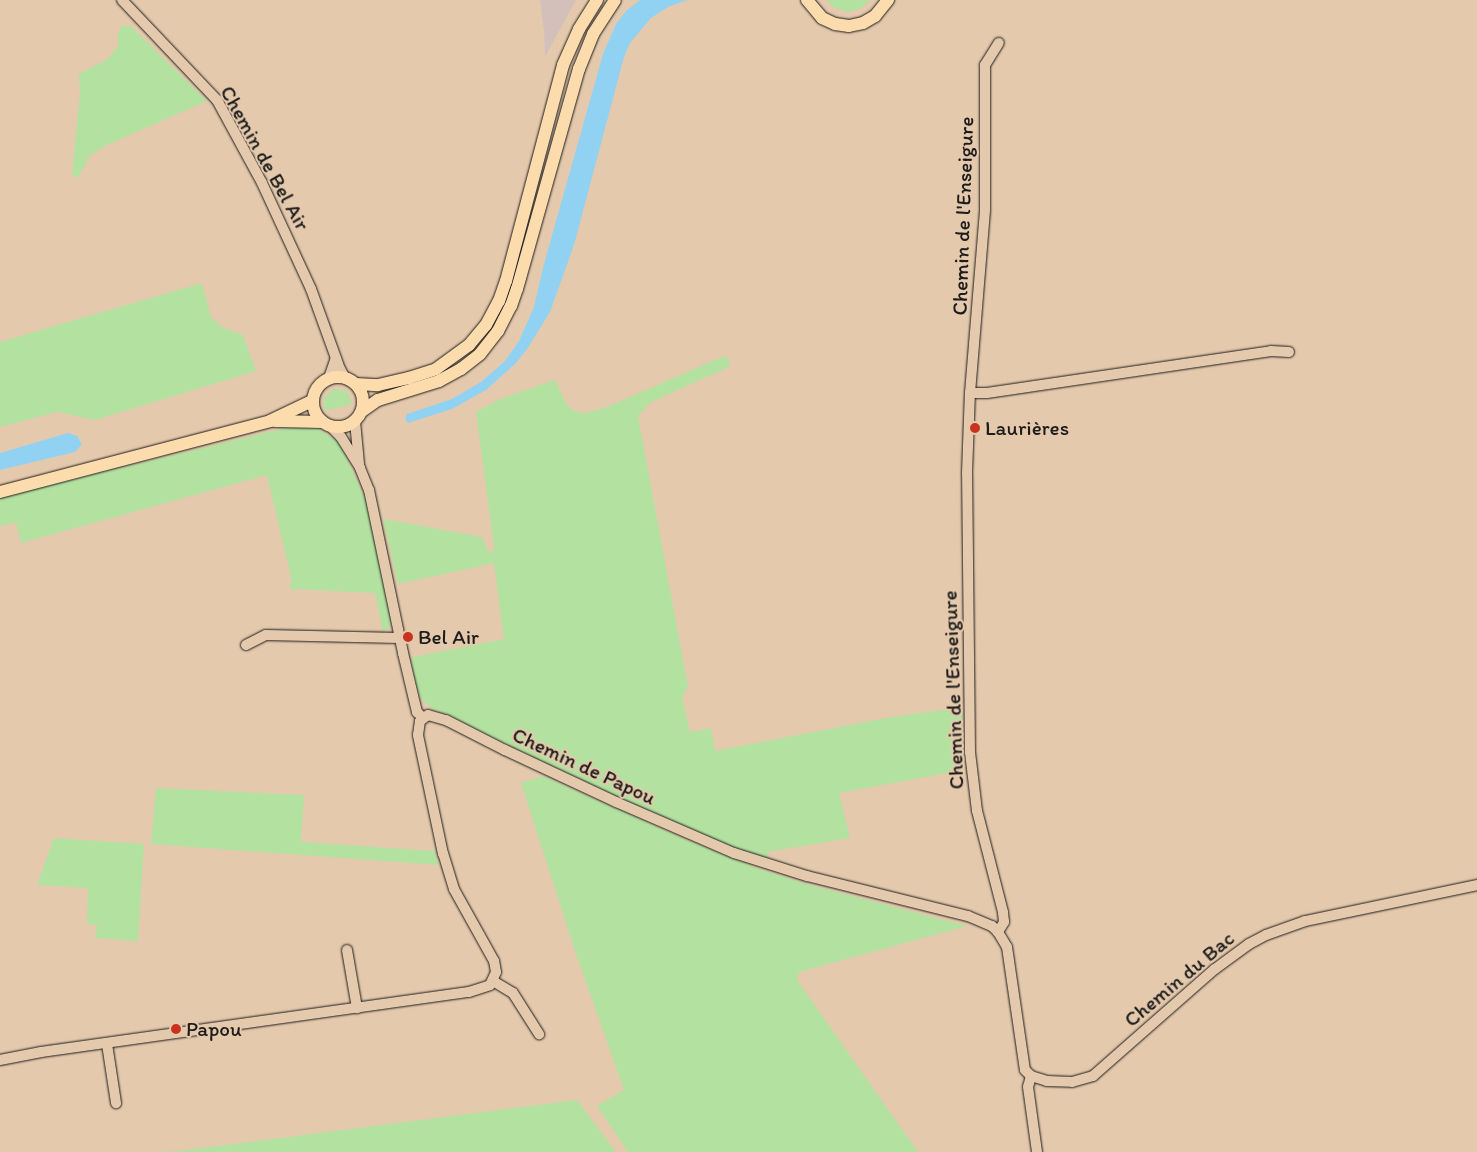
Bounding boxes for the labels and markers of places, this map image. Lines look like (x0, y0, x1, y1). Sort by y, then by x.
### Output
place label: Laurières (985, 415, 1069, 441)
marker: Laurières (969, 422, 981, 434)
place label: Bel Air (418, 624, 479, 650)
marker: Bel Air (402, 631, 414, 643)
place label: Papou (186, 1016, 242, 1042)
marker: Papou (170, 1023, 182, 1035)

